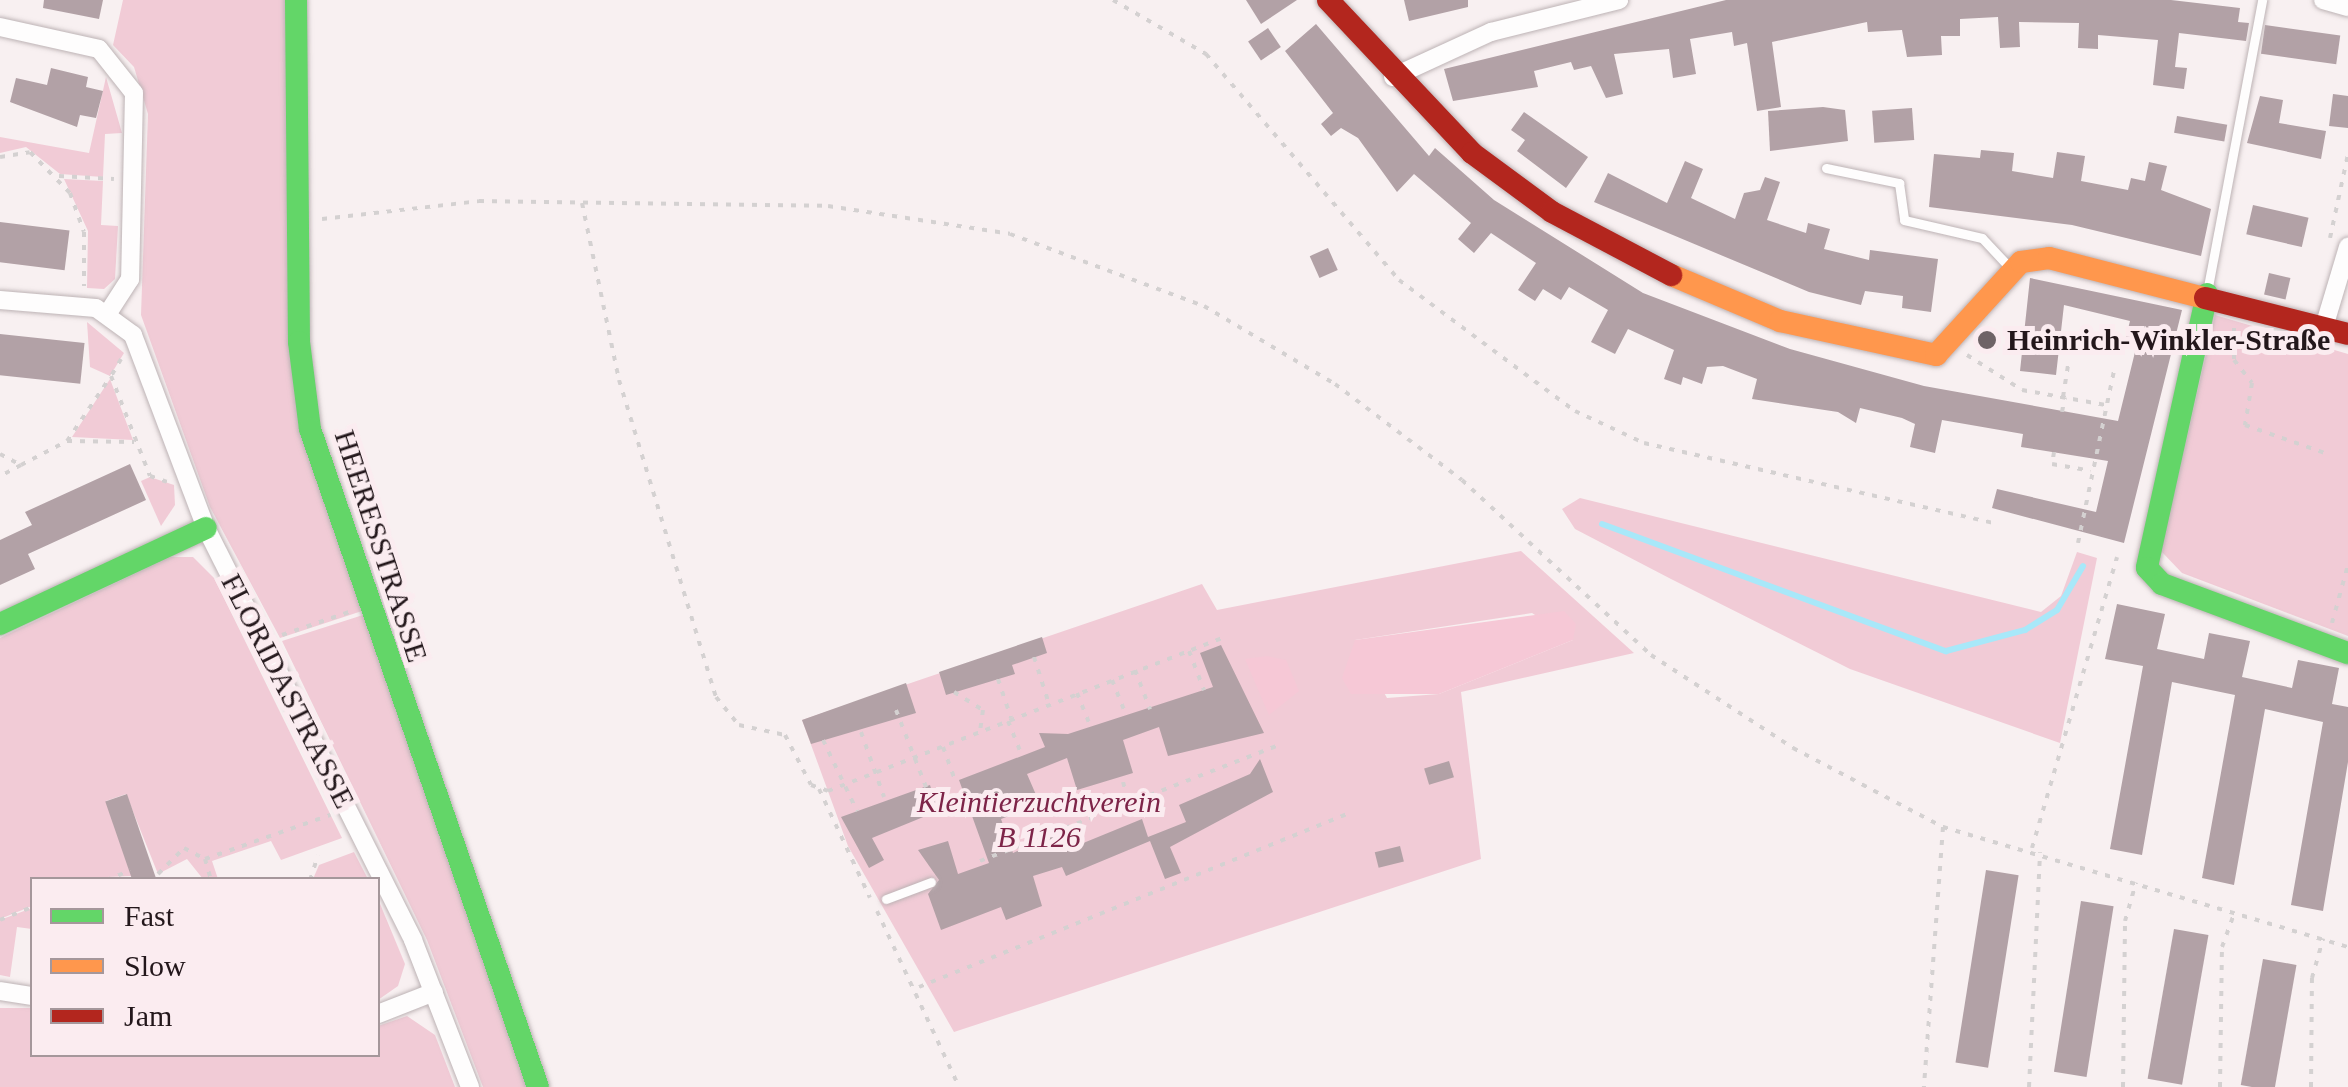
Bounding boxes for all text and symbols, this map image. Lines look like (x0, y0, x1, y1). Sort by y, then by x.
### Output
place label: Heinrich-Winkler-Straße (2007, 322, 2330, 358)
marker: Heinrich-Winkler-Straße (1976, 329, 1998, 351)
street label: HEERESSTRASSE (327, 425, 435, 667)
street label: FLORIDASTRASSE (213, 568, 363, 814)
park label: Kleintierzuchtverein B 1126 (917, 784, 1161, 854)
legend (30, 877, 380, 1057)
text: Fast (124, 899, 174, 932)
text: Slow (124, 949, 186, 982)
text: Jam (124, 999, 172, 1032)

